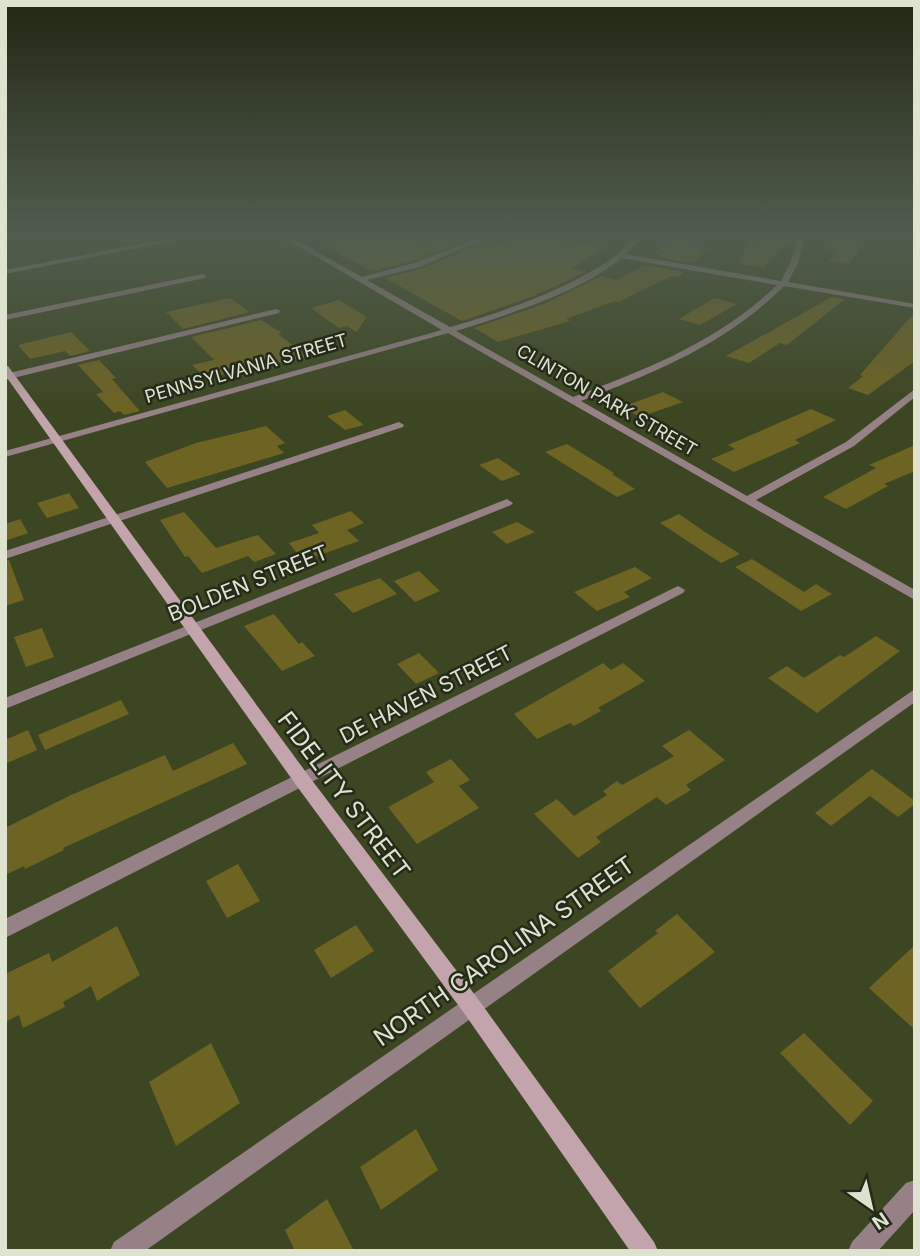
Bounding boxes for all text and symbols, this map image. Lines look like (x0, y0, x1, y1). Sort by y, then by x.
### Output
street label: PENNSYLVANIA STREET (142, 329, 350, 407)
street label: CLINTON PARK STREET (513, 340, 701, 460)
street label: BOLDEN STREET (164, 539, 332, 627)
street label: DE HAVEN STREET (335, 640, 517, 748)
street label: FIDELITY STREET (272, 706, 416, 884)
street label: NORTH CAROLINA STREET (368, 850, 640, 1052)
north arrow (836, 1172, 906, 1242)
text: N (868, 1207, 893, 1234)

